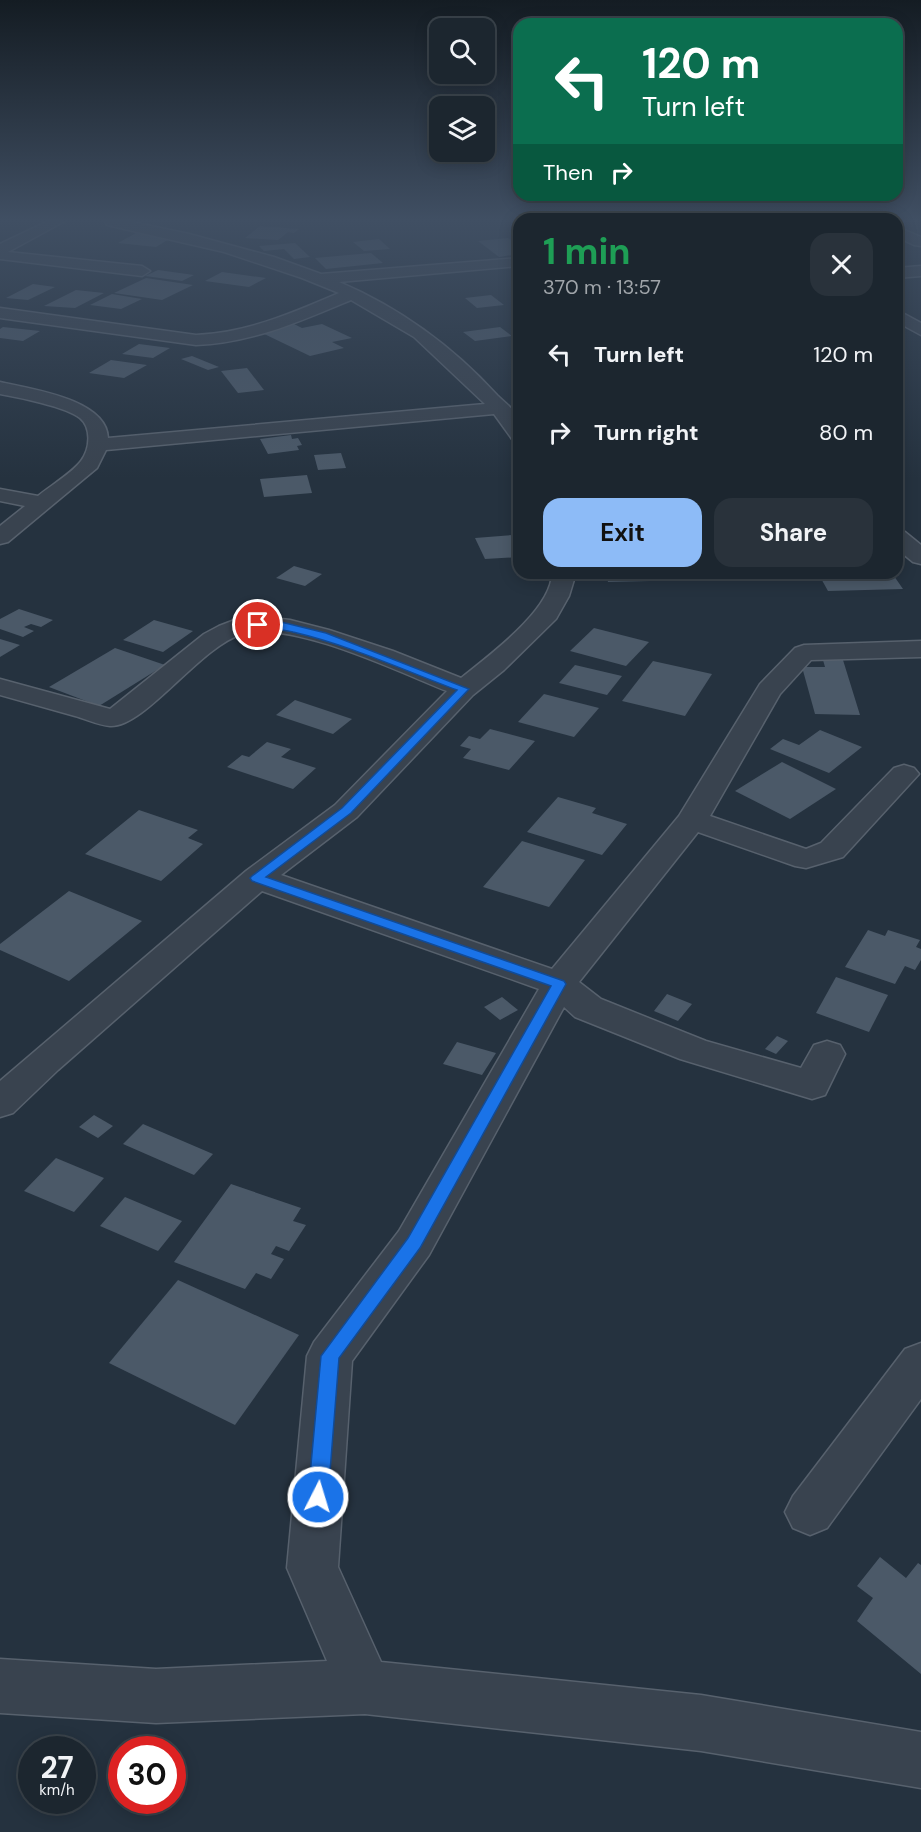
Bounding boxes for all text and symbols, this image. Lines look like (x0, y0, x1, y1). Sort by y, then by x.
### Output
map controls (429, 18, 495, 162)
button: search (429, 18, 495, 84)
text: 120 m (642, 36, 760, 91)
icon: left (543, 42, 621, 120)
text: Turn left (642, 89, 745, 124)
button: layers (429, 96, 495, 162)
icon: right (605, 156, 638, 189)
text: Then (543, 158, 593, 187)
text: 1 min (543, 228, 631, 275)
button: close (810, 233, 873, 296)
text: 370 m · 13:57 (543, 274, 661, 300)
icon: left (543, 338, 576, 371)
text: Turn left (594, 340, 684, 369)
text: 120 m (813, 340, 873, 369)
icon: right (543, 416, 576, 449)
text: Turn right (594, 418, 699, 447)
text: 80 m (819, 418, 873, 447)
button: Exit (543, 498, 702, 567)
button: Share (714, 498, 873, 567)
pin (232, 599, 283, 650)
icon: arrive (241, 608, 274, 641)
position arrow (286, 1465, 350, 1529)
speed limit sign: 30 (108, 1736, 186, 1814)
text: 27 (40, 1748, 74, 1787)
text: km/h (39, 1780, 75, 1800)

